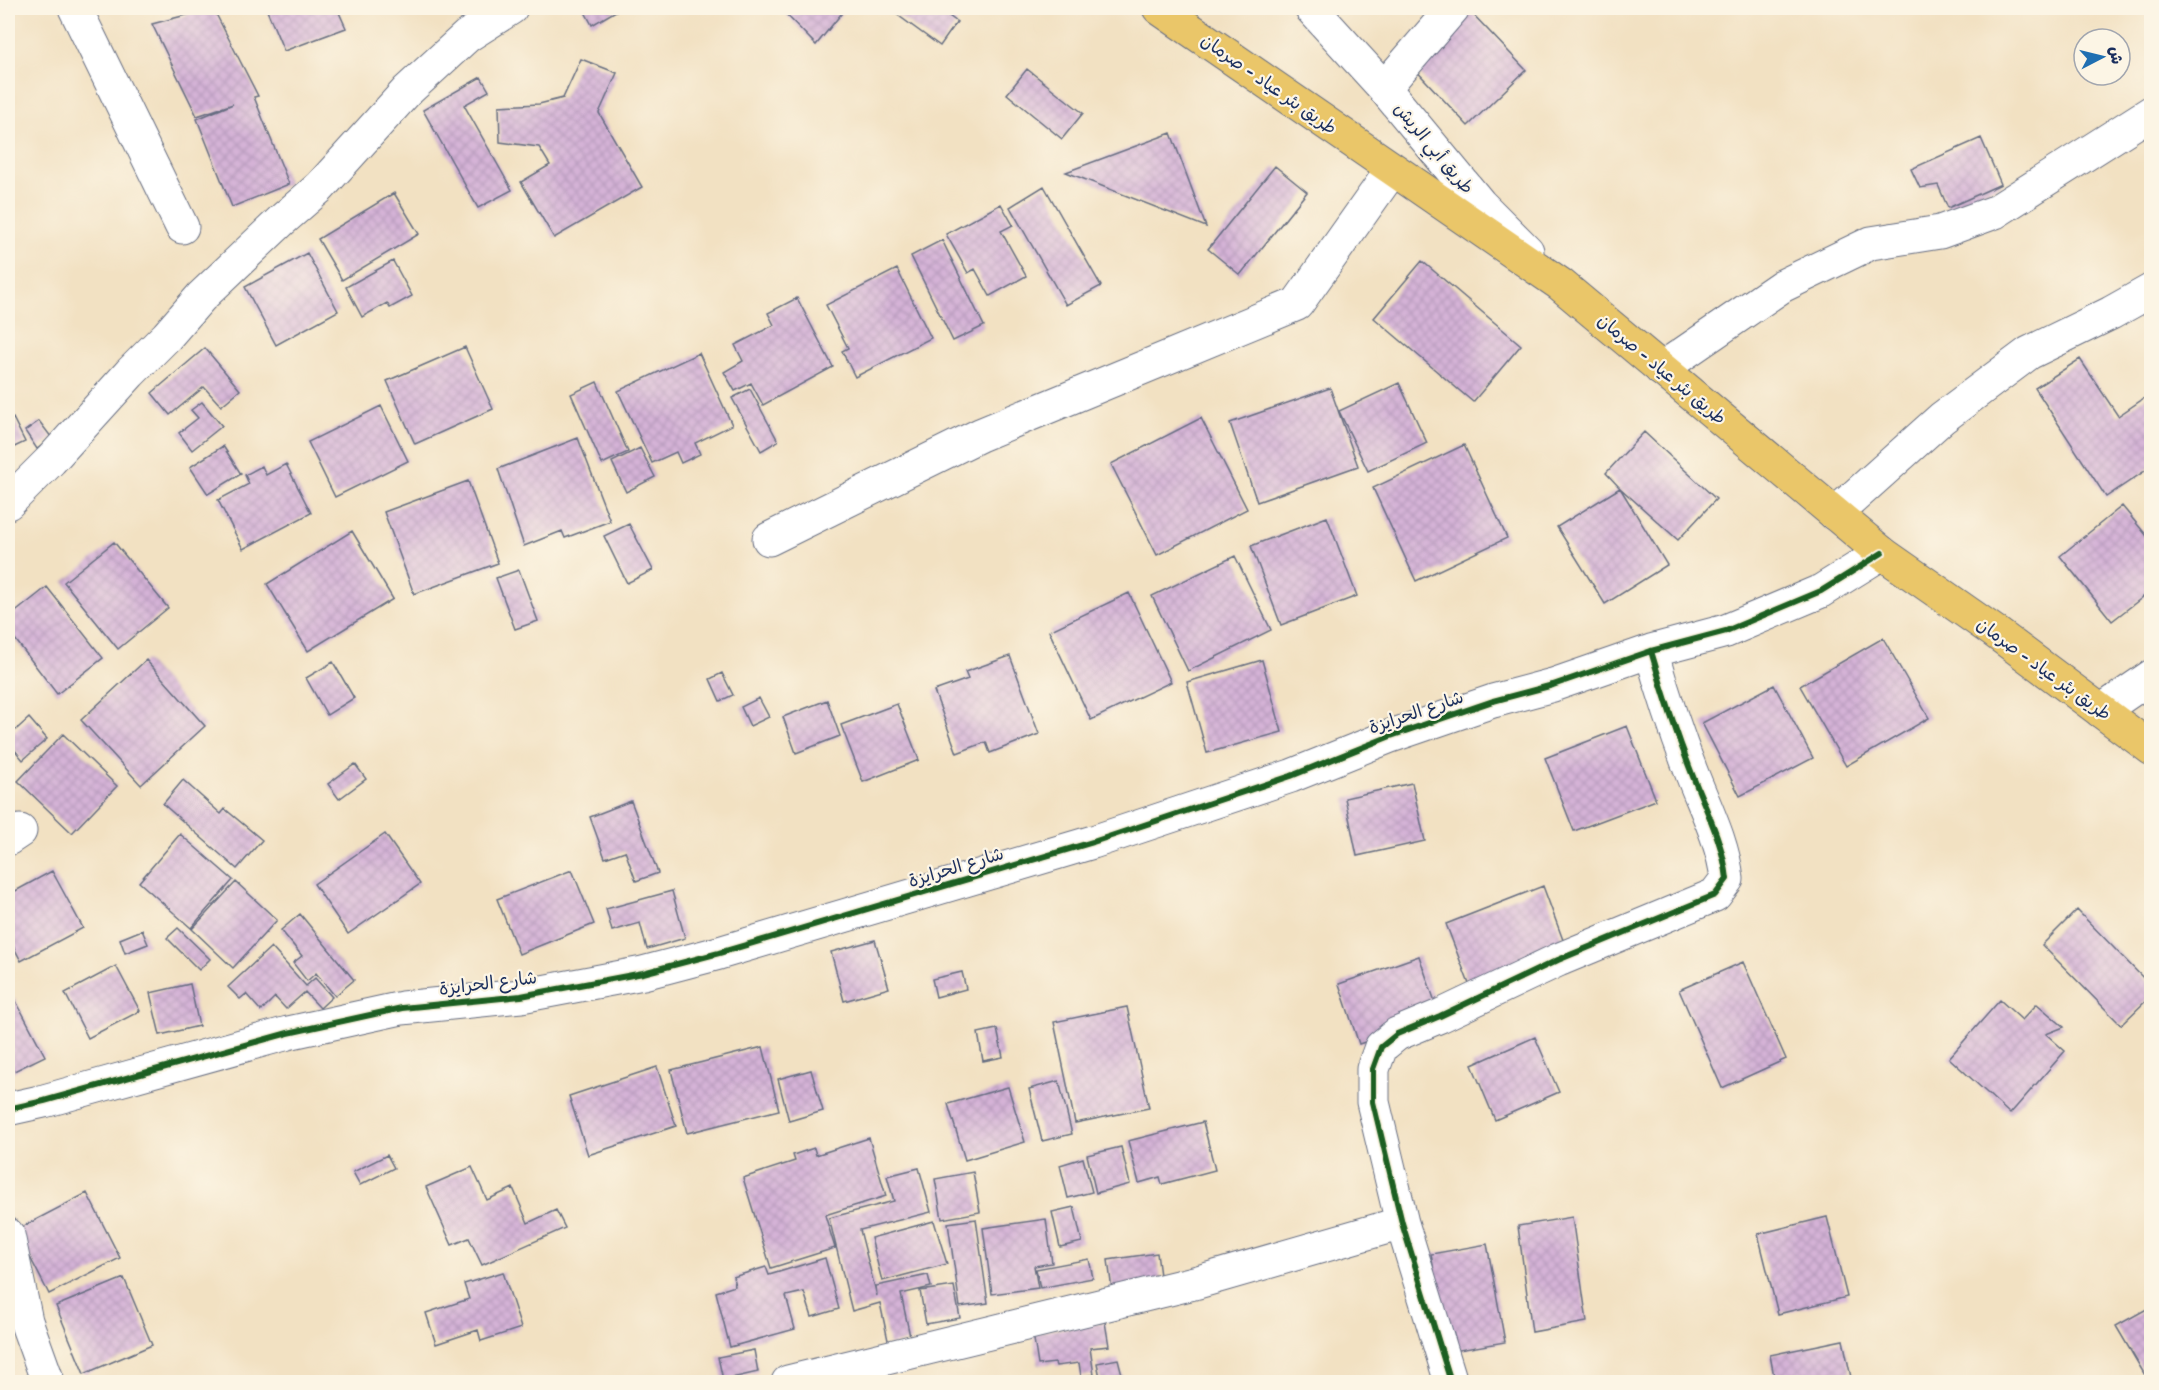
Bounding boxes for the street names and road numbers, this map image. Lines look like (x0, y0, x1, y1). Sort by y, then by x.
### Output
street label: طريق بئر عياد - صرمان (1194, 25, 1344, 143)
street label: طريق أبي الريش (1386, 95, 1482, 201)
street label: طريق بئر عياد - صرمان (1590, 305, 1734, 433)
street label: طريق بئر عياد - صرمان (1970, 609, 2118, 729)
street label: شارع الحرايزة (1364, 681, 1468, 743)
street label: شارع الحرايزة (904, 837, 1008, 897)
street label: شارع الحرايزة (437, 961, 539, 1005)

